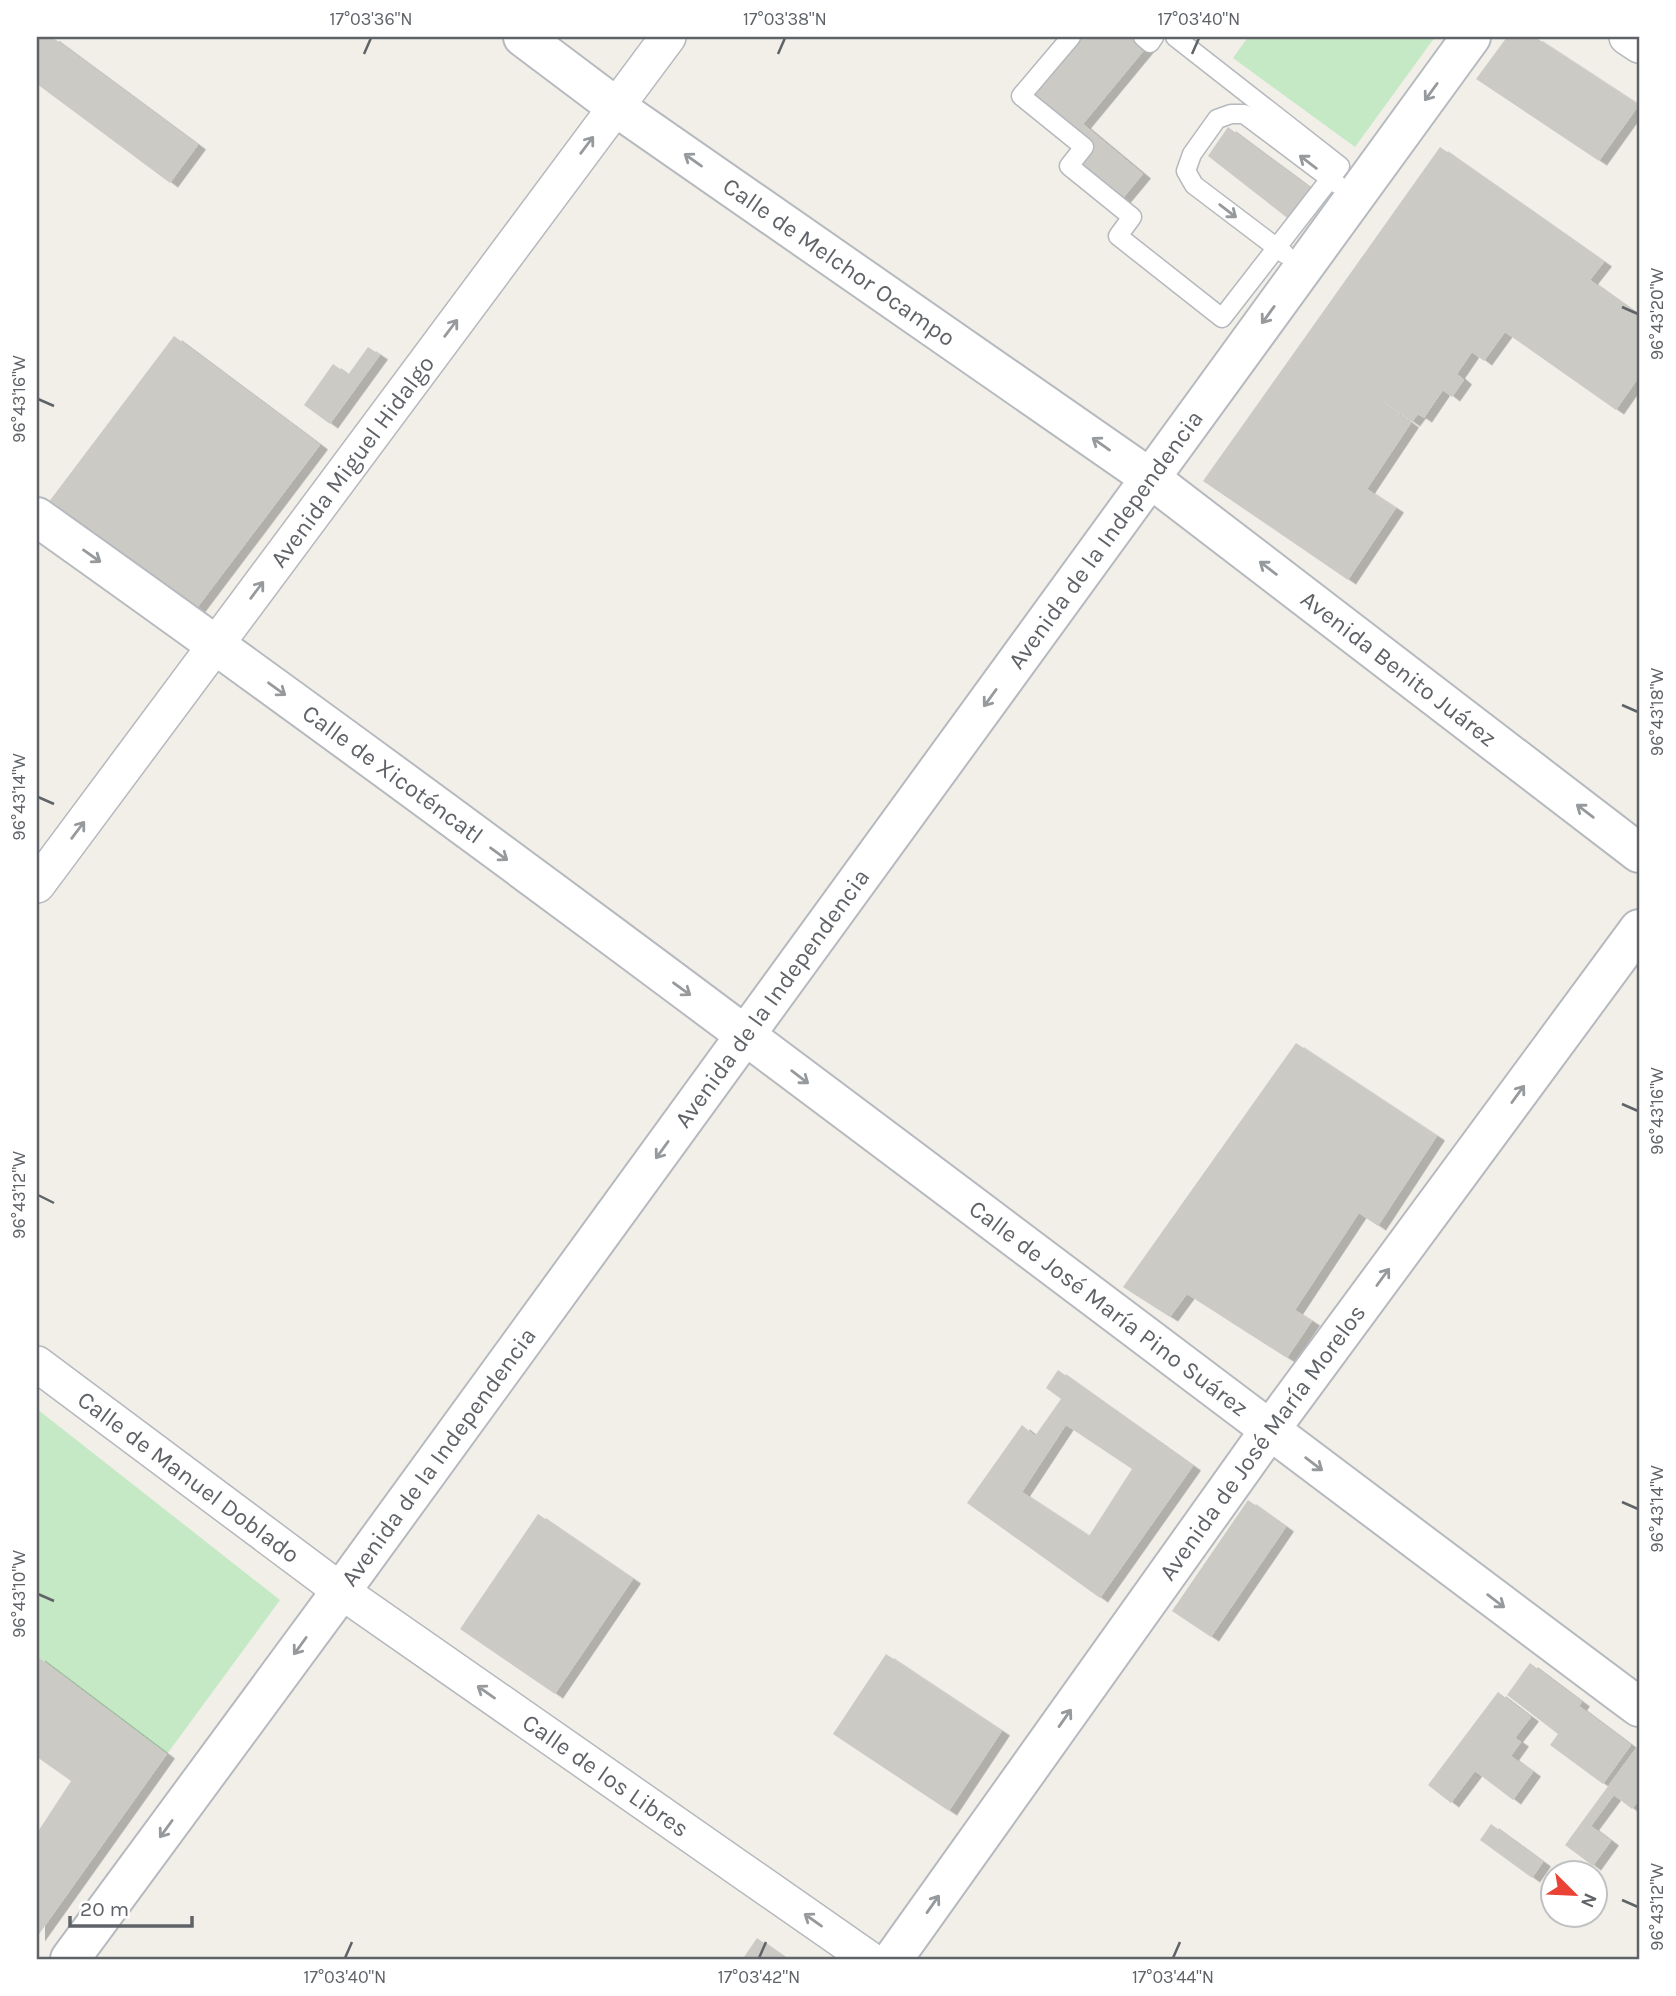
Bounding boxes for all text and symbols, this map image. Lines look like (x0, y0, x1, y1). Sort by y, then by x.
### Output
text: 17°03'36"N (329, 8, 413, 30)
text: 17°03'38"N (743, 8, 827, 30)
text: 17°03'40"N (1158, 8, 1240, 30)
one-way arrow (1424, 82, 1438, 101)
one-way arrow (579, 137, 594, 155)
one-way arrow (684, 153, 703, 167)
one-way arrow (1299, 154, 1317, 169)
street label: Calle de Melchor Ocampo (718, 172, 960, 352)
one-way arrow (1219, 204, 1237, 219)
text: 96°43'20"W (1646, 268, 1668, 360)
one-way arrow (1261, 305, 1275, 324)
one-way arrow (444, 319, 459, 338)
street label: Avenida Miguel Hidalgo (264, 350, 440, 573)
text: 96°43'16"W (8, 355, 30, 443)
street label: Avenida de la Independencia (1002, 405, 1209, 674)
one-way arrow (1092, 437, 1111, 451)
one-way arrow (82, 549, 101, 563)
one-way arrow (1260, 561, 1278, 576)
one-way arrow (250, 581, 265, 599)
street label: Avenida Benito Juárez (1295, 585, 1502, 753)
text: 96°43'18"W (1646, 668, 1668, 756)
one-way arrow (267, 682, 286, 696)
one-way arrow (983, 688, 997, 707)
street label: Calle de Xicoténcatl (297, 699, 489, 850)
text: 96°43'14"W (8, 753, 30, 841)
one-way arrow (1576, 804, 1595, 818)
one-way arrow (70, 821, 85, 840)
one-way arrow (490, 846, 508, 861)
street label: Avenida de la Independencia (669, 863, 875, 1133)
one-way arrow (672, 982, 691, 996)
text: 96°43'16"W (1646, 1067, 1668, 1155)
one-way arrow (790, 1069, 808, 1084)
one-way arrow (1510, 1085, 1525, 1104)
one-way arrow (655, 1140, 669, 1159)
text: 96°43'12"W (8, 1151, 30, 1239)
street label: Calle de José María Pino Suárez (964, 1194, 1253, 1422)
one-way arrow (1375, 1268, 1390, 1287)
street label: Avenida de José María Morelos (1153, 1299, 1371, 1586)
street label: Avenida de la Independencia (335, 1322, 542, 1591)
street label: Calle de Manuel Doblado (72, 1385, 305, 1569)
one-way arrow (1304, 1457, 1323, 1472)
text: 96°43'14"W (1646, 1465, 1668, 1553)
text: 96°43'10"W (8, 1550, 30, 1638)
one-way arrow (1486, 1593, 1505, 1608)
one-way arrow (293, 1636, 308, 1655)
one-way arrow (477, 1685, 496, 1699)
street label: Calle de los Libres (517, 1708, 694, 1843)
one-way arrow (1058, 1709, 1072, 1728)
one-way arrow (159, 1819, 173, 1838)
north arrow (1540, 1860, 1610, 1930)
text: 96°43'12"W (1646, 1863, 1668, 1951)
scale bar (70, 1884, 192, 1928)
text: N (1576, 1890, 1601, 1911)
one-way arrow (926, 1895, 940, 1914)
text: 20 m (80, 1897, 129, 1921)
one-way arrow (804, 1913, 823, 1927)
text: 17°03'40"N (304, 1966, 386, 1988)
text: 17°03'42"N (718, 1966, 800, 1988)
text: 17°03'44"N (1132, 1966, 1214, 1988)

